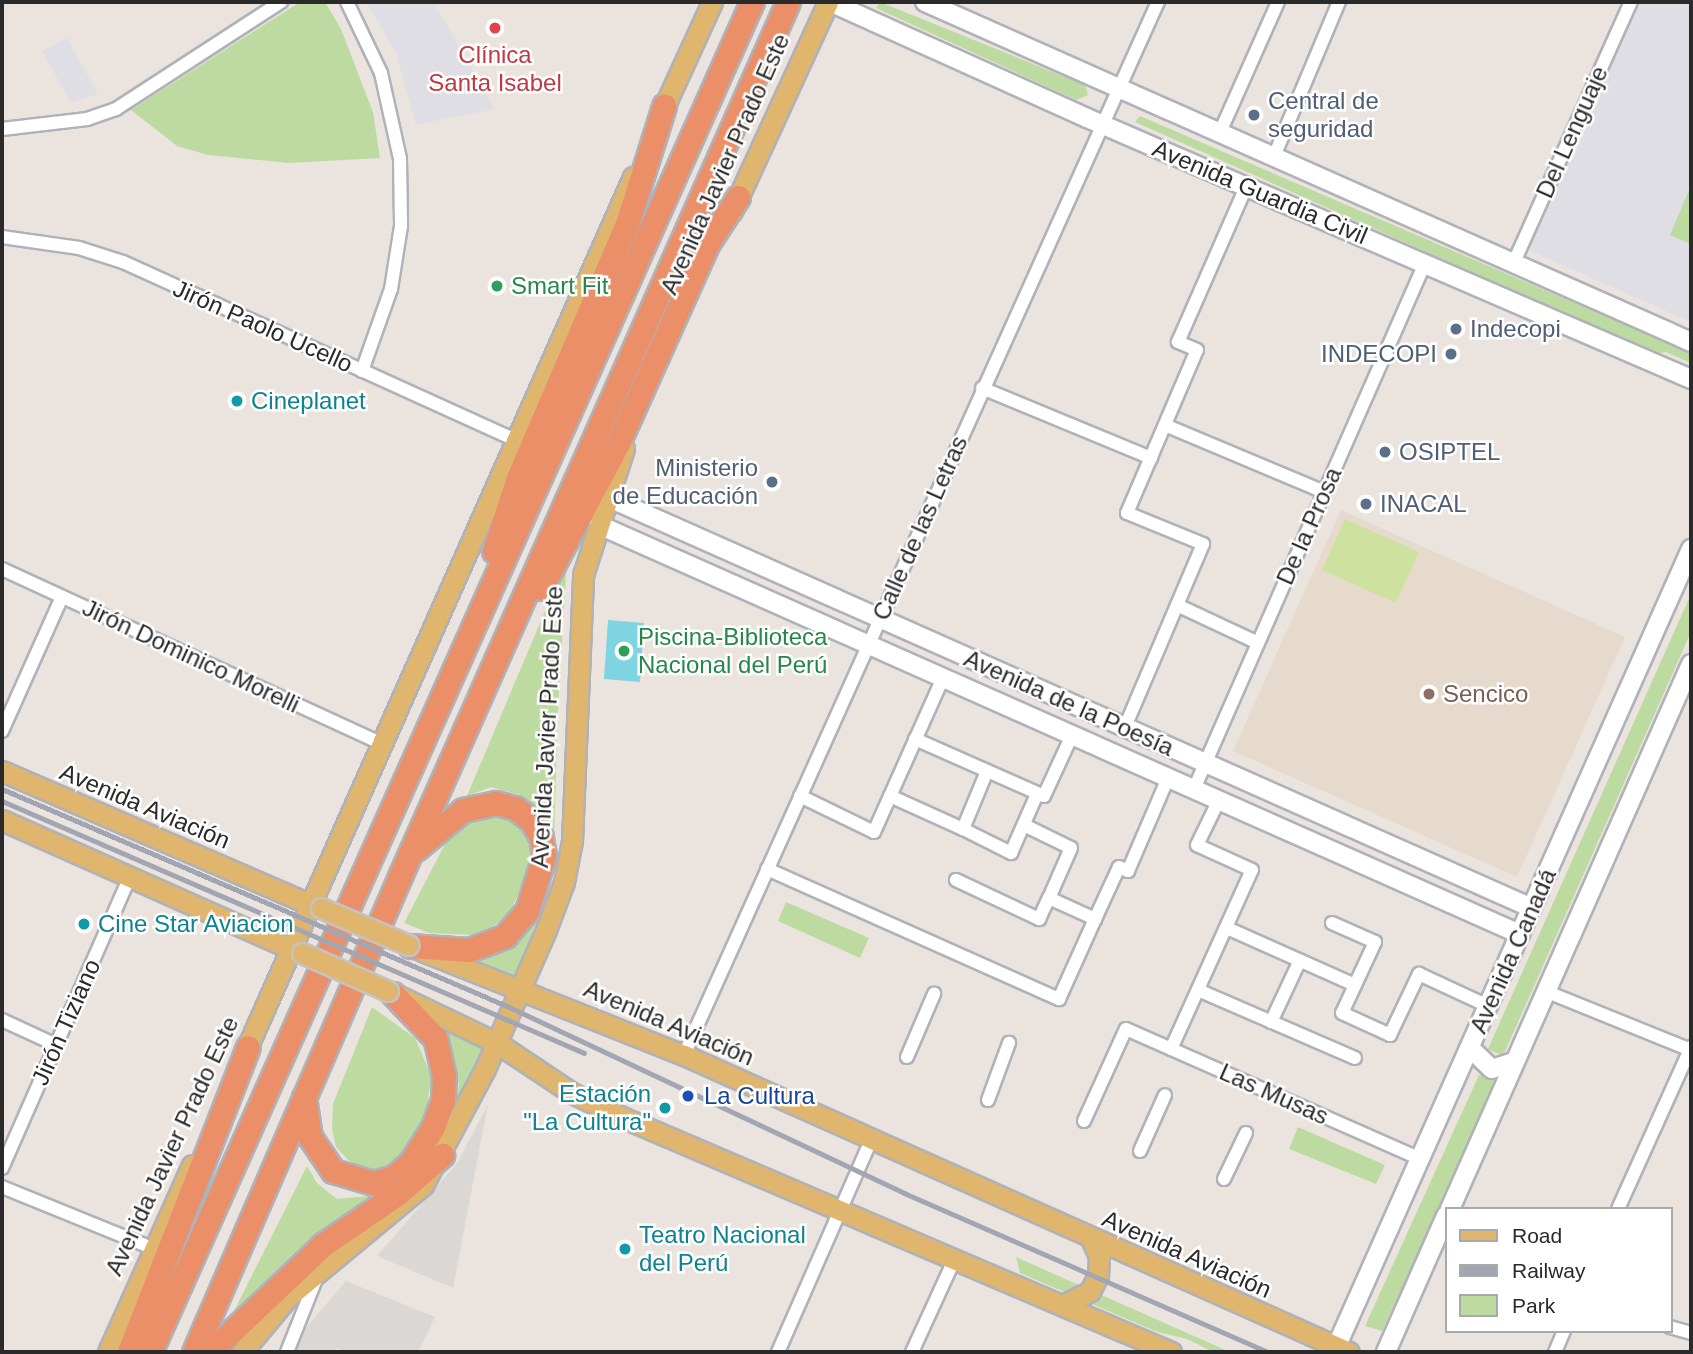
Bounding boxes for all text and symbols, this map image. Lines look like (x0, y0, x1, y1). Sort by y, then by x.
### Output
marker: Clínica Santa Isabel (485, 18, 505, 38)
street label: Avenida Javier Prado Este (654, 29, 796, 299)
place label: Clínica Santa Isabel (428, 41, 562, 97)
street label: Del Lenguaje (1530, 62, 1614, 202)
place label: Central de seguridad (1268, 87, 1379, 143)
marker: Central de seguridad (1246, 107, 1262, 123)
street label: Avenida Guardia Civil (1148, 134, 1372, 250)
place label: Smart Fit (511, 272, 608, 300)
street label: Jirón Paolo Ucello (169, 274, 357, 378)
marker: Smart Fit (489, 278, 505, 294)
place label: Indecopi (1470, 315, 1561, 343)
marker: Indecopi (1448, 321, 1464, 337)
place label: INDECOPI (1321, 340, 1437, 368)
marker: INDECOPI (1443, 346, 1459, 362)
place label: Cineplanet (251, 387, 366, 415)
marker: Cineplanet (229, 393, 245, 409)
street label: Calle de las Letras (866, 431, 974, 625)
place label: OSIPTEL (1399, 438, 1500, 466)
marker: OSIPTEL (1377, 444, 1393, 460)
place label: Ministerio de Educación (613, 454, 758, 510)
street label: De la Prosa (1270, 463, 1348, 589)
marker: Ministerio de Educación (764, 474, 780, 490)
place label: INACAL (1380, 490, 1467, 518)
marker: INACAL (1358, 496, 1374, 512)
street label: Avenida Javier Prado Este (525, 585, 569, 869)
street label: Jirón Dominico Morelli (78, 593, 304, 719)
place label: Piscina-Biblioteca Nacional del Perú (638, 623, 827, 679)
marker: Piscina-Biblioteca Nacional del Perú (616, 643, 632, 659)
street label: Avenida de la Poesía (960, 644, 1178, 762)
place label: Sencico (1443, 680, 1528, 708)
marker: Sencico (1421, 686, 1437, 702)
street label: Avenida Aviación (55, 757, 235, 855)
street label: Avenida Canadá (1464, 864, 1562, 1038)
place label: Cine Star Aviacion (98, 910, 295, 938)
marker: Cine Star Aviacion (76, 916, 92, 932)
street label: Jirón Tiziano (25, 954, 107, 1090)
street label: Avenida Aviación (579, 974, 759, 1072)
street label: Avenida Javier Prado Este (99, 1012, 245, 1280)
street label: Las Musas (1215, 1057, 1333, 1131)
place label: Estación "La Cultura" (523, 1080, 651, 1136)
place label: La Cultura (704, 1082, 815, 1110)
marker: La Cultura (678, 1086, 698, 1106)
marker: Estación "La Cultura" (657, 1100, 673, 1116)
street label: Avenida Aviación (1097, 1204, 1277, 1304)
legend (1444, 1207, 1672, 1333)
place label: Teatro Nacional del Perú (639, 1221, 806, 1277)
text: Road (1512, 1224, 1562, 1247)
marker: Teatro Nacional del Perú (617, 1241, 633, 1257)
text: Railway (1512, 1259, 1586, 1282)
text: Park (1512, 1294, 1555, 1317)

